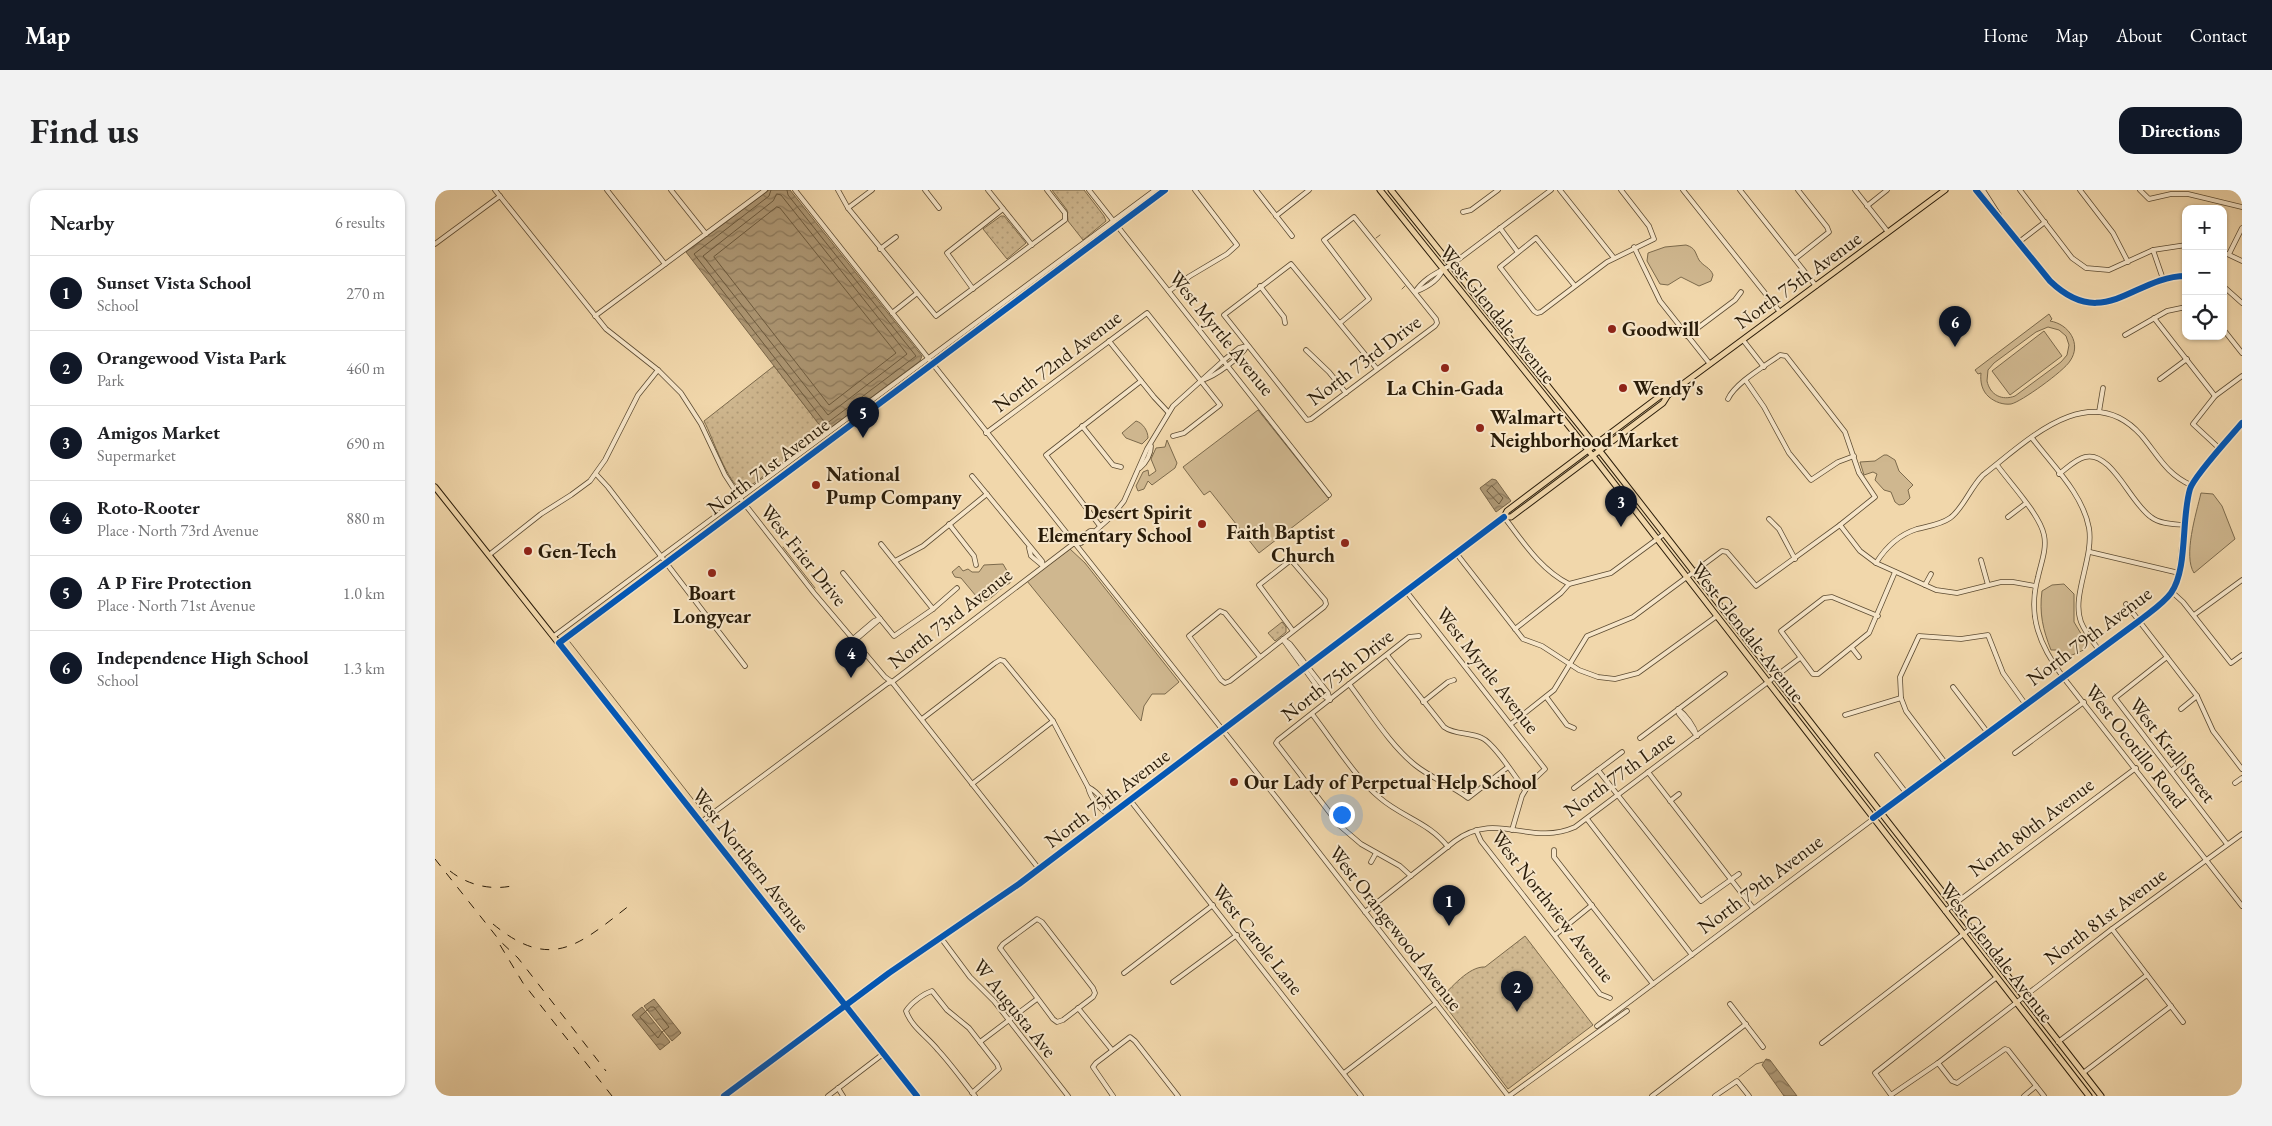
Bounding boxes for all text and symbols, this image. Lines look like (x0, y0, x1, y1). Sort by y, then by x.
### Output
text: Map (25, 20, 70, 51)
text: Home (1983, 24, 2028, 47)
text: Map (2056, 24, 2088, 47)
text: About (2116, 24, 2162, 47)
text: Contact (2190, 24, 2247, 47)
button: Directions (2119, 107, 2242, 154)
text: Find us (30, 108, 139, 153)
map controls (2182, 205, 2227, 340)
button: + (2182, 205, 2227, 250)
text: Nearby (50, 209, 114, 236)
text: 6 results (335, 212, 385, 233)
street label: North 75th Avenue (1730, 225, 1867, 335)
street label: West Glendale Avenue (1434, 239, 1562, 389)
button: − (2182, 250, 2227, 295)
street label: West Myrtle Avenue (1163, 265, 1281, 401)
text: Sunset Vista School (97, 270, 251, 295)
text: 1 (62, 283, 70, 304)
text: 270 m (346, 283, 385, 304)
text: School (97, 295, 139, 316)
button: locate (2182, 295, 2227, 340)
street label: North 72nd Avenue (988, 304, 1127, 418)
pin: 6 (1939, 306, 1971, 347)
street label: North 73rd Drive (1302, 309, 1426, 411)
place label: Goodwill (1622, 316, 1700, 342)
marker: Goodwill (1606, 323, 1618, 335)
text: Orangewood Vista Park (97, 345, 286, 370)
text: 2 (62, 358, 70, 379)
text: 460 m (346, 358, 385, 379)
marker: La Chin-Gada (1439, 362, 1451, 374)
text: Park (97, 370, 124, 391)
place label: La Chin-Gada (1386, 375, 1504, 401)
place label: Wendy's (1633, 375, 1703, 401)
marker: Wendy's (1617, 382, 1629, 394)
pin: 5 (847, 397, 879, 438)
place label: Walmart Neighborhood Market (1490, 404, 1679, 453)
street label: North 71st Avenue (702, 411, 834, 520)
text: Amigos Market (97, 420, 220, 445)
marker: Walmart Neighborhood Market (1474, 422, 1486, 434)
text: 3 (62, 433, 70, 454)
text: 690 m (346, 433, 385, 454)
text: Supermarket (97, 445, 176, 466)
place label: National Pump Company (826, 461, 962, 510)
marker: National Pump Company (810, 479, 822, 491)
pin: 3 (1605, 486, 1637, 527)
text: Roto-Rooter (97, 495, 200, 520)
street label: West Frier Drive (755, 499, 853, 611)
place label: Desert Spirit Elementary School (1038, 499, 1192, 548)
text: 4 (62, 508, 70, 529)
text: 880 m (346, 508, 385, 529)
marker: Desert Spirit Elementary School (1196, 518, 1208, 530)
place label: Faith Baptist Church (1226, 519, 1335, 568)
text: Place · North 73rd Avenue (97, 520, 258, 541)
marker: Faith Baptist Church (1339, 537, 1351, 549)
place label: Gen-Tech (538, 538, 617, 564)
marker: Gen-Tech (522, 545, 534, 557)
street label: West Glendale Avenue (1685, 557, 1811, 707)
street label: North 73rd Avenue (883, 561, 1017, 675)
marker: Boart Longyear (706, 567, 718, 579)
text: A P Fire Protection (97, 570, 252, 595)
place label: Boart Longyear (673, 580, 752, 629)
street label: North 79th Avenue (2021, 580, 2157, 692)
text: 5 (62, 583, 70, 604)
text: 1.0 km (343, 583, 385, 604)
text: Place · North 71st Avenue (97, 595, 255, 616)
street label: West Myrtle Avenue (1430, 601, 1546, 739)
street label: North 75th Drive (1276, 623, 1399, 727)
pin: 4 (835, 637, 867, 678)
text: Independence High School (97, 645, 309, 670)
text: 6 (62, 658, 70, 679)
text: 1.3 km (343, 658, 385, 679)
text: School (97, 670, 139, 691)
street label: West Ocotillo Road (2079, 679, 2193, 814)
street label: West Krall Street (2124, 692, 2223, 808)
street label: North 77th Lane (1558, 725, 1680, 823)
street label: North 75th Avenue (1039, 742, 1175, 854)
place label: Our Lady of Perpetual Help School (1244, 769, 1537, 795)
street label: North 80th Avenue (1963, 771, 2099, 883)
marker: Our Lady of Perpetual Help School (1228, 776, 1240, 788)
street label: West Northern Avenue (686, 783, 816, 938)
your location (1329, 802, 1355, 828)
street label: West Northview Avenue (1486, 825, 1621, 987)
street label: North 79th Avenue (1692, 828, 1828, 940)
street label: West Orangewood Avenue (1323, 840, 1469, 1016)
street label: North 81st Avenue (2039, 861, 2171, 970)
street label: West Glendale Avenue (1934, 877, 2060, 1027)
street label: West Carole Lane (1207, 878, 1310, 1000)
pin: 1 (1433, 885, 1465, 926)
street label: W Augusta Ave (967, 954, 1063, 1063)
pin: 2 (1501, 971, 1533, 1012)

